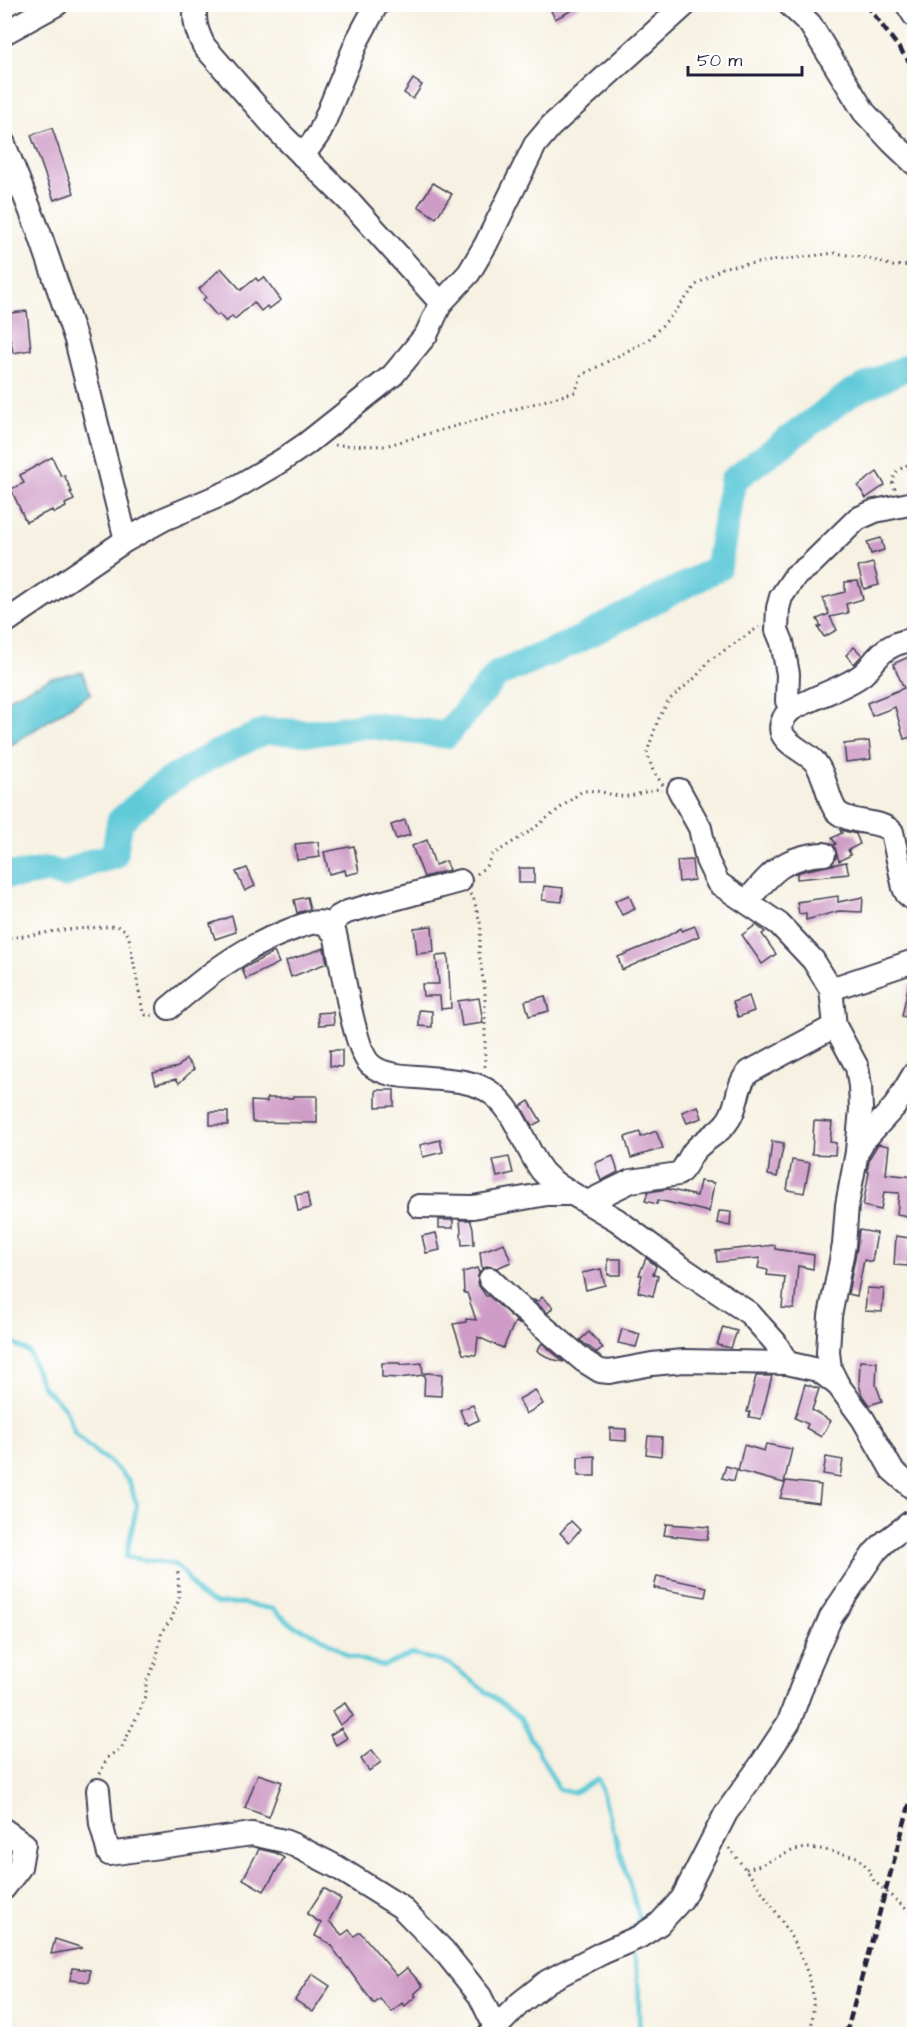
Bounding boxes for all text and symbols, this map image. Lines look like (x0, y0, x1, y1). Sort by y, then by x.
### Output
scale bar (688, 39, 802, 77)
text: 50 m (697, 48, 742, 73)

